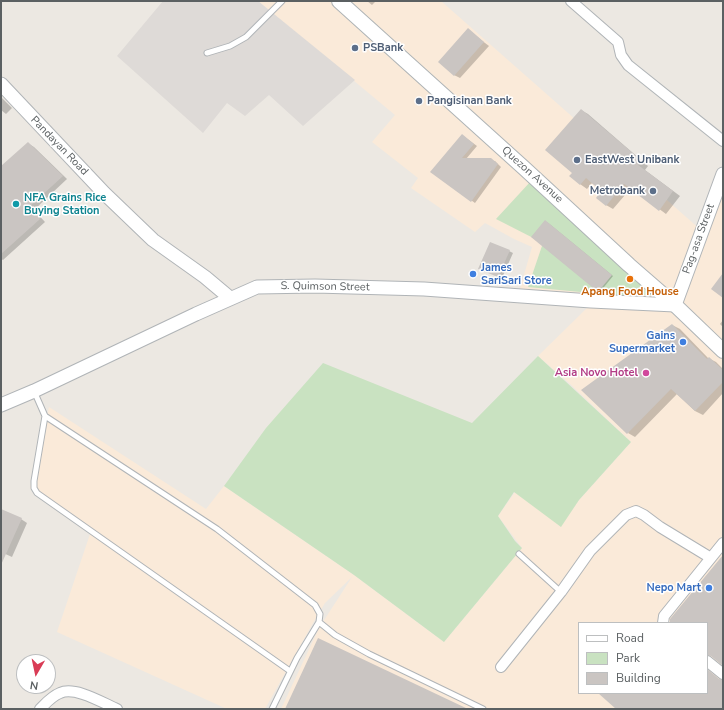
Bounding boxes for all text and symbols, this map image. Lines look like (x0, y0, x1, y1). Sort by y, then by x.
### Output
place label: PSBank (363, 41, 403, 55)
marker: PSBank (350, 43, 360, 53)
place label: Pangisinan Bank (427, 94, 512, 108)
marker: Pangisinan Bank (414, 96, 424, 106)
street label: Pandayan Road (28, 114, 90, 178)
street label: Quezon Avenue (499, 144, 565, 206)
place label: EastWest Unibank (585, 153, 679, 167)
marker: EastWest Unibank (572, 155, 582, 165)
place label: Metrobank (590, 184, 645, 198)
marker: Metrobank (648, 186, 658, 196)
place label: NFA Grains Rice Buying Station (24, 191, 106, 217)
marker: NFA Grains Rice Buying Station (11, 199, 21, 209)
street label: Pag-asa Street (680, 202, 718, 276)
place label: James SariSari Store (481, 261, 552, 287)
marker: James SariSari Store (468, 269, 478, 279)
marker: Apang Food House (625, 274, 635, 284)
street label: S. Quimson Street (280, 280, 370, 294)
place label: Apang Food House (581, 285, 679, 299)
place label: Gains Supermarket (609, 329, 675, 355)
marker: Gains Supermarket (678, 337, 688, 347)
place label: Asia Novo Hotel (555, 366, 638, 380)
marker: Asia Novo Hotel (641, 368, 651, 378)
place label: Nepo Mart (646, 581, 701, 595)
marker: Nepo Mart (704, 583, 714, 593)
legend (578, 622, 708, 694)
text: Road (616, 630, 644, 646)
text: Park (616, 650, 640, 666)
north arrow (16, 654, 56, 694)
text: Building (616, 670, 661, 686)
text: N (29, 677, 39, 693)

